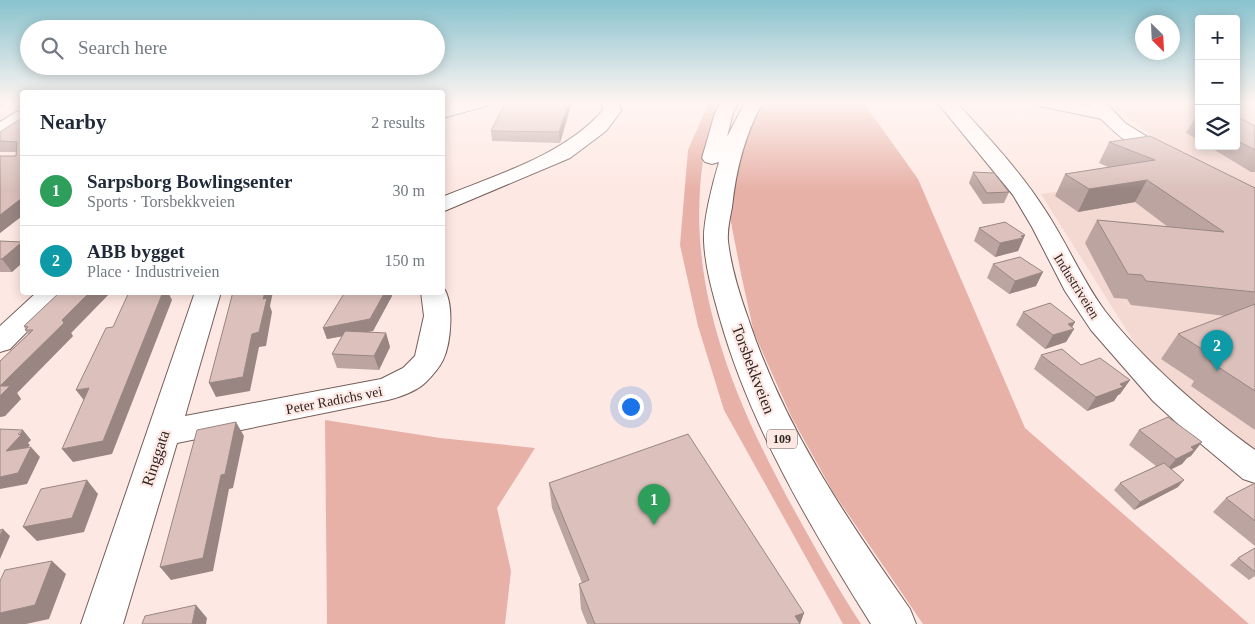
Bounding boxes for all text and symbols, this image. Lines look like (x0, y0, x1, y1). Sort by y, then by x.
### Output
north arrow (1135, 15, 1180, 60)
map controls (1195, 15, 1240, 150)
button: + (1195, 15, 1240, 60)
search box (20, 20, 445, 75)
icon: search (38, 34, 66, 62)
text: Search here (78, 37, 167, 58)
button: − (1195, 60, 1240, 105)
button: layers (1195, 105, 1240, 150)
text: Nearby (40, 110, 107, 134)
text: 2 results (371, 114, 425, 131)
text: Sarpsborg Bowlingsenter (87, 171, 292, 192)
text: 1 (52, 182, 60, 199)
text: 30 m (393, 182, 425, 199)
text: Sports · Torsbekkveien (87, 193, 235, 210)
text: ABB bygget (87, 241, 185, 262)
street label: Industriveien (1051, 251, 1103, 322)
text: 2 (52, 252, 60, 269)
text: 150 m (385, 252, 425, 269)
text: Place · Industriveien (87, 263, 219, 280)
street label: Torsbekkveien (729, 322, 778, 416)
pin: 2 (1201, 330, 1233, 371)
street label: Peter Radichs vei (285, 384, 384, 417)
your location (618, 394, 644, 420)
street label: Ringgata (138, 428, 173, 489)
road number: 109 (767, 429, 797, 448)
pin: 1 (638, 484, 670, 525)

